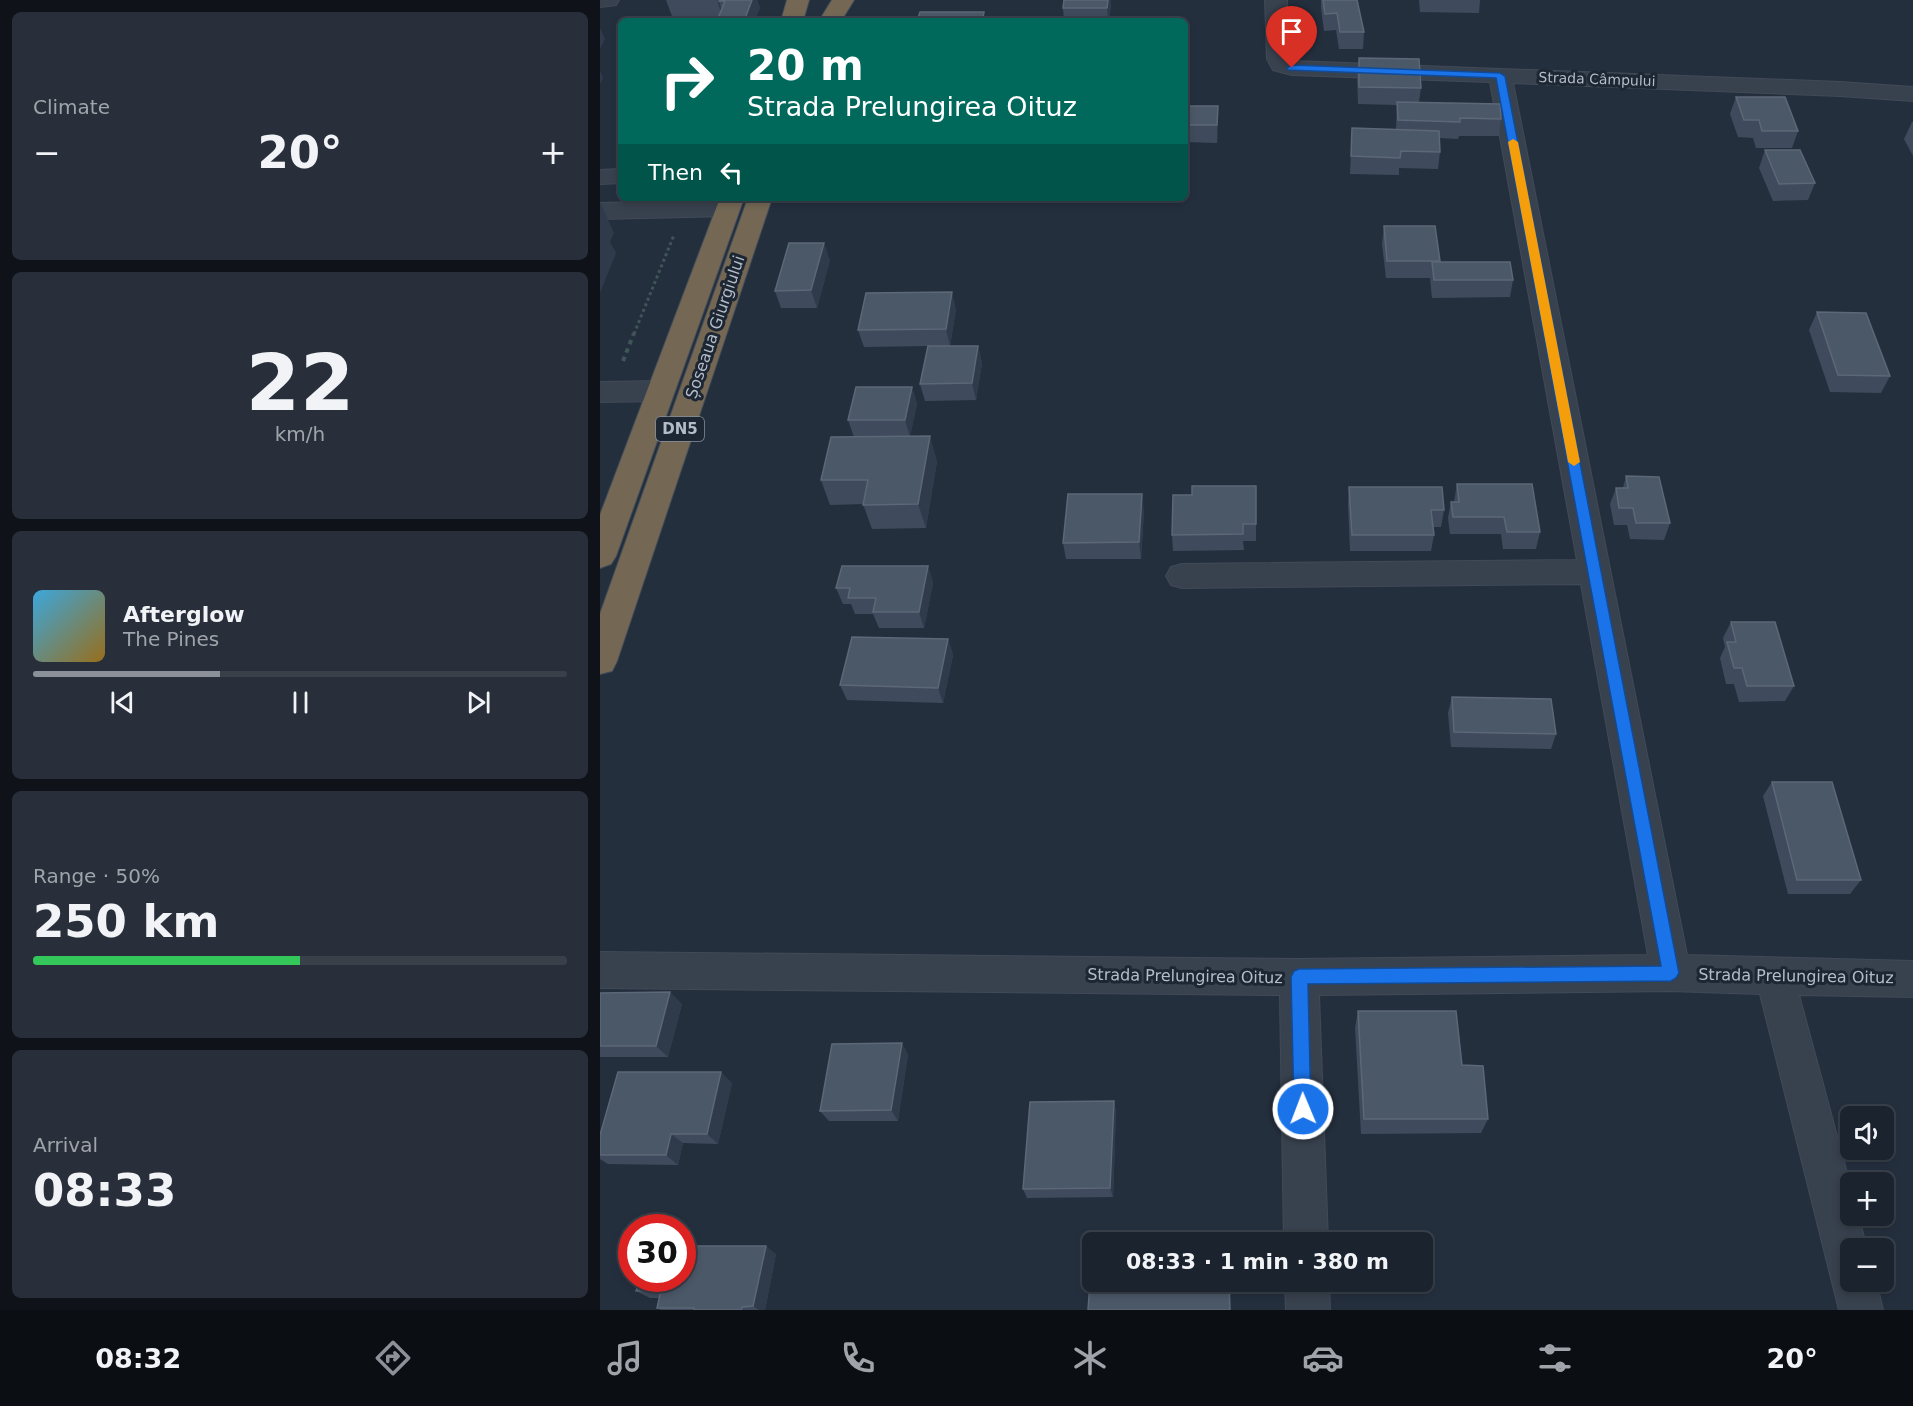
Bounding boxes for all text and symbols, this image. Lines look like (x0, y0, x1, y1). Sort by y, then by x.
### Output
pin (1266, 6, 1317, 68)
icon: arrive (1275, 15, 1308, 48)
text: 20 m (747, 41, 864, 90)
icon: right (648, 42, 726, 120)
street label: Strada Câmpului (1538, 69, 1656, 89)
text: Strada Prelungirea Oituz (747, 91, 1077, 122)
text: Climate (33, 95, 110, 119)
text: 20° (257, 126, 343, 179)
text: − (33, 133, 61, 172)
text: + (539, 133, 567, 172)
icon: left (715, 156, 748, 189)
text: Then (648, 160, 703, 185)
street label: Șoseaua Giurgiului (682, 253, 748, 401)
text: 22 (246, 338, 354, 428)
road number: DN5 (656, 417, 704, 441)
text: km/h (275, 422, 325, 446)
text: Afterglow (123, 602, 245, 627)
text: The Pines (123, 627, 219, 651)
icon: previous (106, 686, 139, 719)
icon: pause (284, 686, 317, 719)
icon: next (462, 686, 495, 719)
text: Range · 50% (33, 864, 160, 888)
text: 250 km (33, 895, 219, 948)
street label: Strada Prelungirea Oituz (1087, 965, 1283, 987)
street label: Strada Prelungirea Oituz (1698, 965, 1894, 987)
position arrow (1271, 1077, 1335, 1141)
map controls (1840, 1106, 1894, 1292)
button: sound (1840, 1106, 1894, 1160)
text: Arrival (33, 1133, 98, 1157)
text: 08:33 (33, 1164, 176, 1217)
button: + (1840, 1172, 1894, 1226)
speed limit sign: 30 (618, 1214, 696, 1292)
button: − (1840, 1238, 1894, 1292)
text: 08:33 · 1 min · 380 m (1126, 1249, 1389, 1274)
icon: directions (372, 1337, 414, 1379)
icon: music (604, 1337, 646, 1379)
icon: phone (837, 1337, 879, 1379)
icon: climate (1069, 1337, 1111, 1379)
icon: car (1302, 1337, 1344, 1379)
icon: filters (1534, 1337, 1576, 1379)
text: 08:32 (95, 1343, 181, 1374)
text: 20° (1767, 1343, 1818, 1374)

